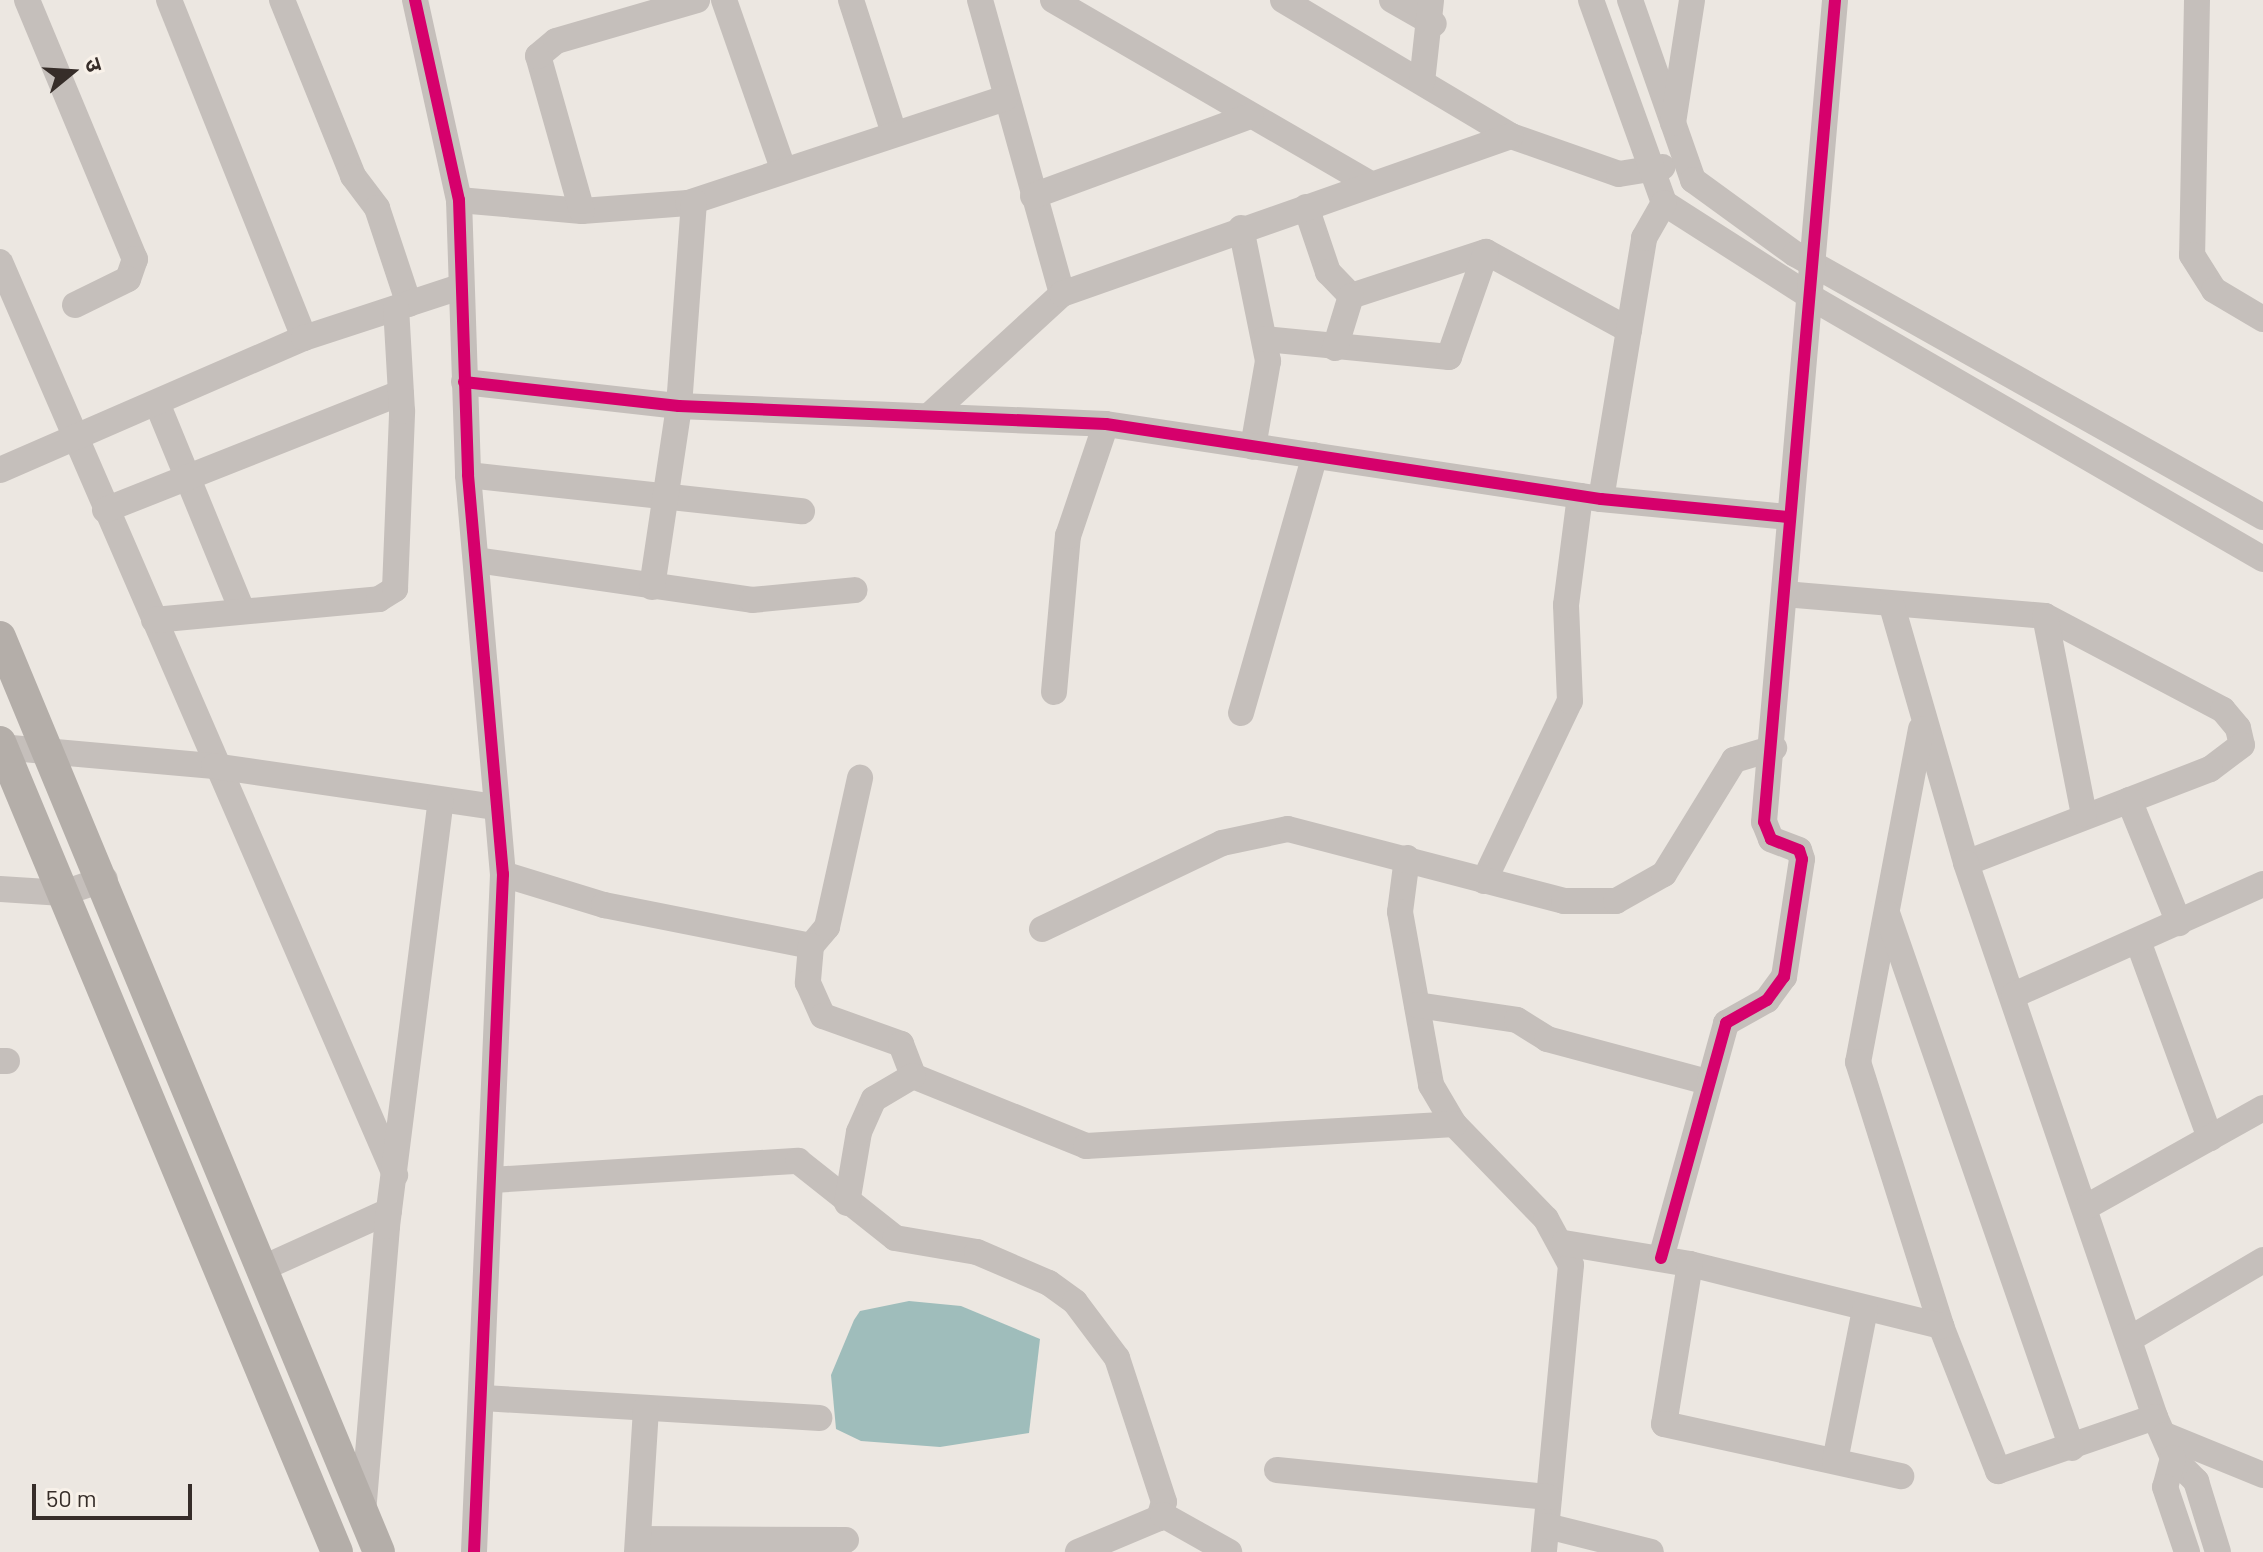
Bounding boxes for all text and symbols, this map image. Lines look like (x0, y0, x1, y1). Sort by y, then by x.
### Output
north arrow (32, 32, 112, 112)
text: उ (80, 54, 109, 75)
scale bar (36, 1468, 196, 1518)
text: 50 m (46, 1483, 97, 1512)

